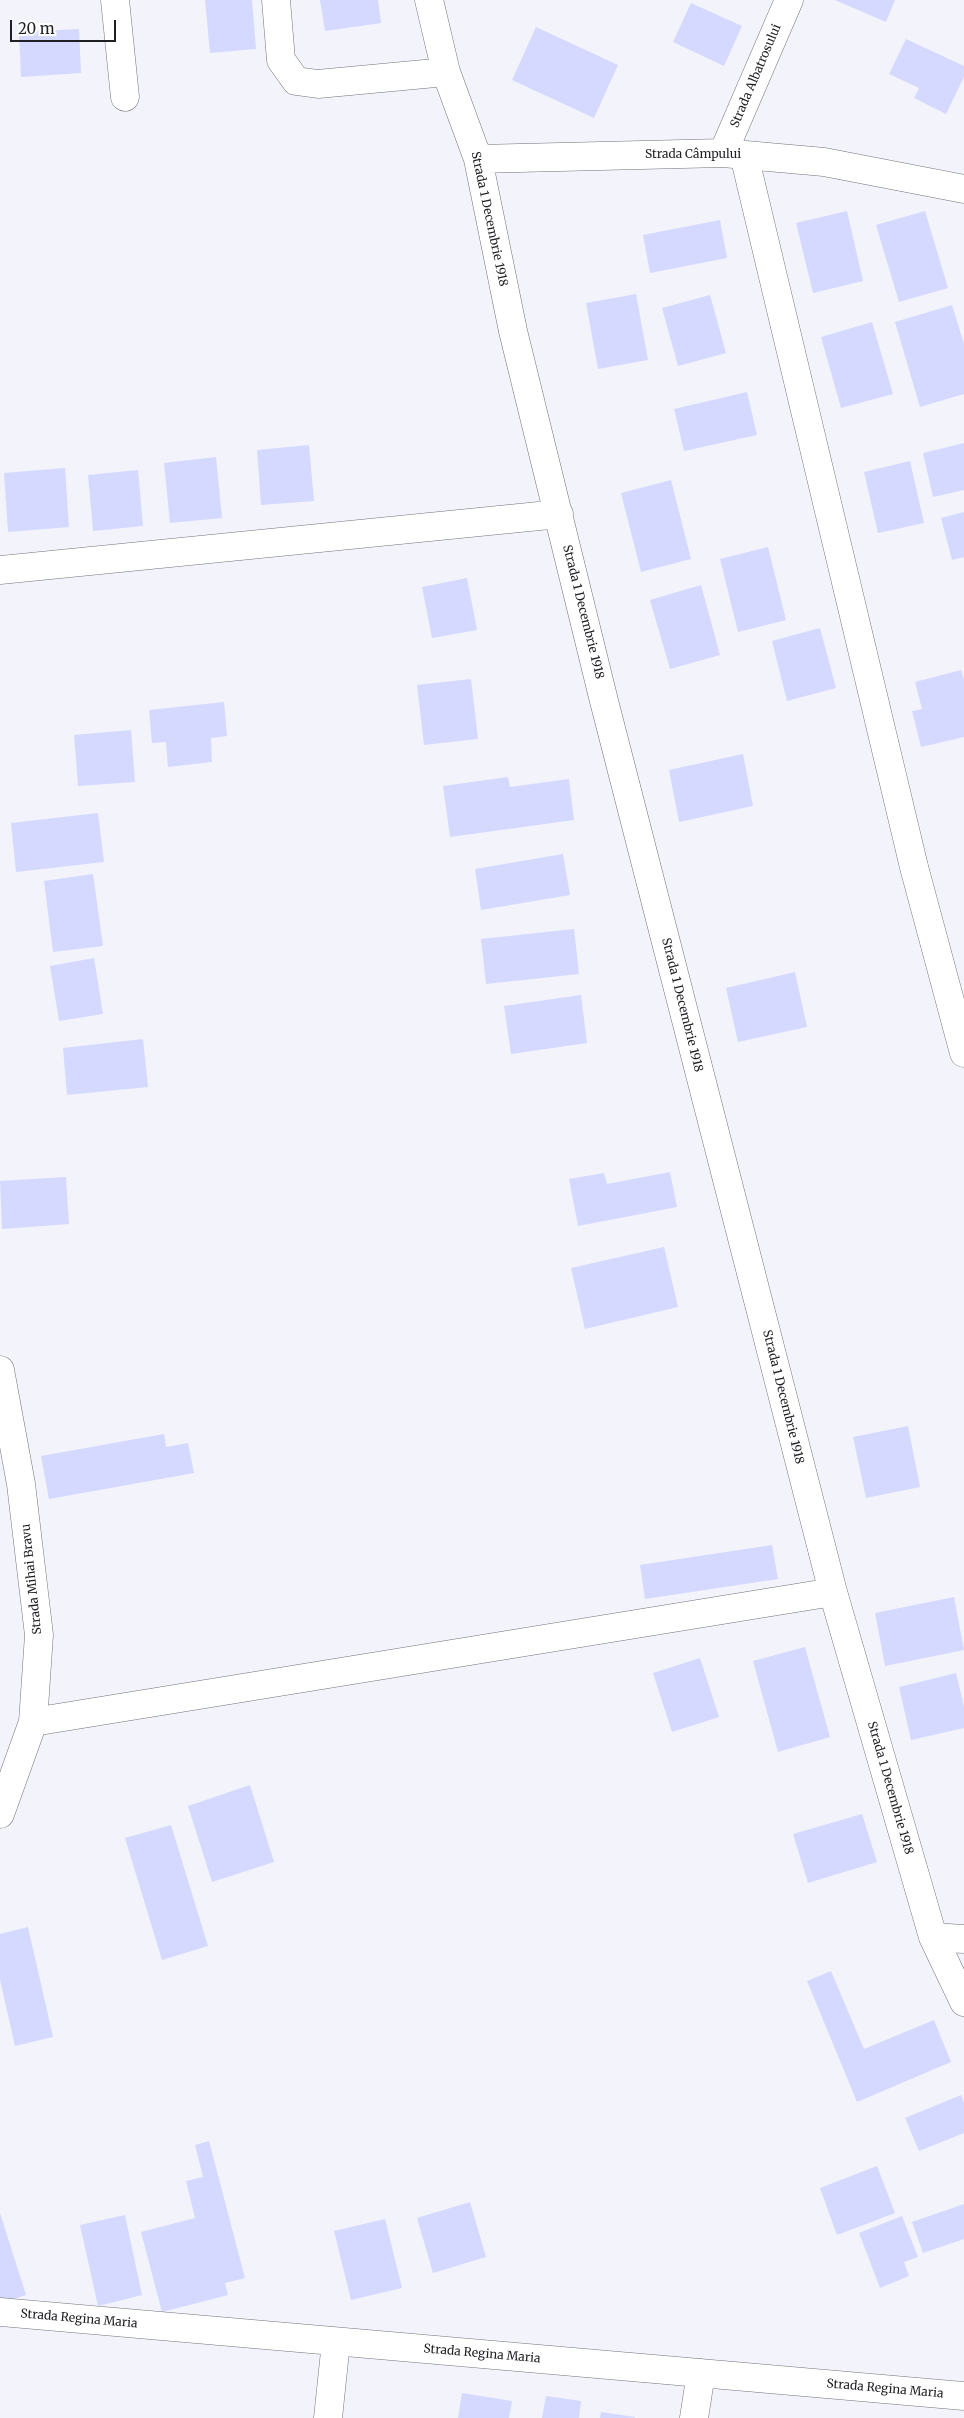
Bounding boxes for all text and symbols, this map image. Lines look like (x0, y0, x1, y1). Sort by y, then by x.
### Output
scale bar (12, 10, 119, 42)
text: 20 m (18, 19, 55, 38)
street label: Strada Albatrosului (728, 22, 784, 130)
street label: Strada Câmpului (645, 148, 741, 162)
street label: Strada 1 Decembrie 1918 (468, 150, 510, 288)
street label: Strada 1 Decembrie 1918 (559, 544, 607, 680)
street label: Strada 1 Decembrie 1918 (658, 937, 706, 1073)
street label: Strada 1 Decembrie 1918 (759, 1329, 807, 1465)
street label: Strada Mihai Bravu (19, 1523, 45, 1635)
street label: Strada 1 Decembrie 1918 (864, 1720, 916, 1856)
street label: Strada Regina Maria (20, 2307, 138, 2331)
street label: Strada Regina Maria (423, 2342, 541, 2366)
street label: Strada Regina Maria (826, 2377, 944, 2401)

